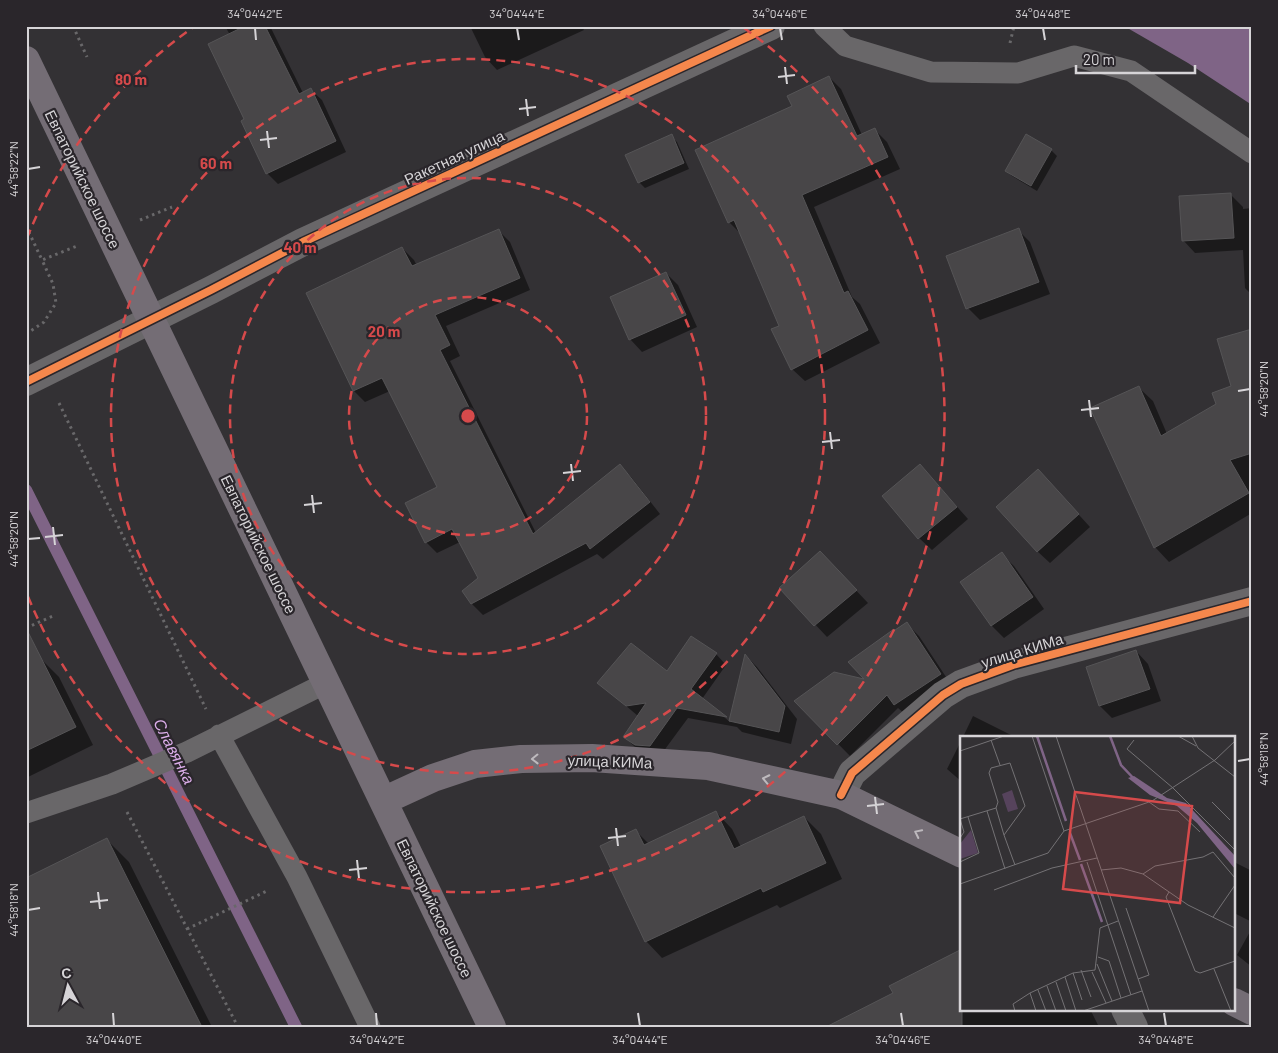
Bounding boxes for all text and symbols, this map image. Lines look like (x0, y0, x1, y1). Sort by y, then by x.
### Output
text: 34°04'42"E (227, 6, 283, 20)
text: 34°04'44"E (489, 6, 545, 20)
text: 34°04'46"E (752, 6, 808, 20)
text: 34°04'48"E (1015, 6, 1071, 20)
scale bar (1076, 42, 1194, 74)
text: 20 m (1083, 50, 1115, 68)
text: 80 m (115, 70, 147, 88)
street label: Евпаторийское шоссе (42, 107, 124, 251)
street label: Ракетная улица (401, 126, 507, 188)
text: 44°58'22"N (6, 141, 20, 197)
text: 60 m (200, 154, 232, 172)
text: 40 m (283, 238, 317, 256)
text: 20 m (368, 322, 400, 340)
text: 44°58'20"N (1256, 361, 1270, 417)
centre of rings (459, 407, 477, 425)
street label: Евпаторийское шоссе (218, 472, 300, 616)
text: 44°58'20"N (6, 511, 20, 567)
street label: улица КИМа (979, 629, 1066, 671)
water label: Славянка (150, 715, 200, 787)
text: 44°58'18"N (1256, 732, 1270, 786)
inset map (960, 736, 1236, 1010)
street label: улица КИМа (567, 751, 653, 771)
one-way arrow (530, 754, 538, 764)
one-way arrow (761, 774, 770, 785)
one-way arrow (914, 828, 923, 839)
street label: Евпаторийское шоссе (394, 836, 476, 980)
text: 44°58'18"N (6, 883, 20, 937)
north arrow (42, 960, 92, 1010)
text: С (60, 964, 72, 982)
text: 34°04'40"E (86, 1032, 142, 1046)
text: 34°04'42"E (349, 1032, 405, 1046)
text: 34°04'44"E (612, 1032, 668, 1046)
text: 34°04'46"E (875, 1032, 931, 1046)
text: 34°04'48"E (1138, 1032, 1194, 1046)

